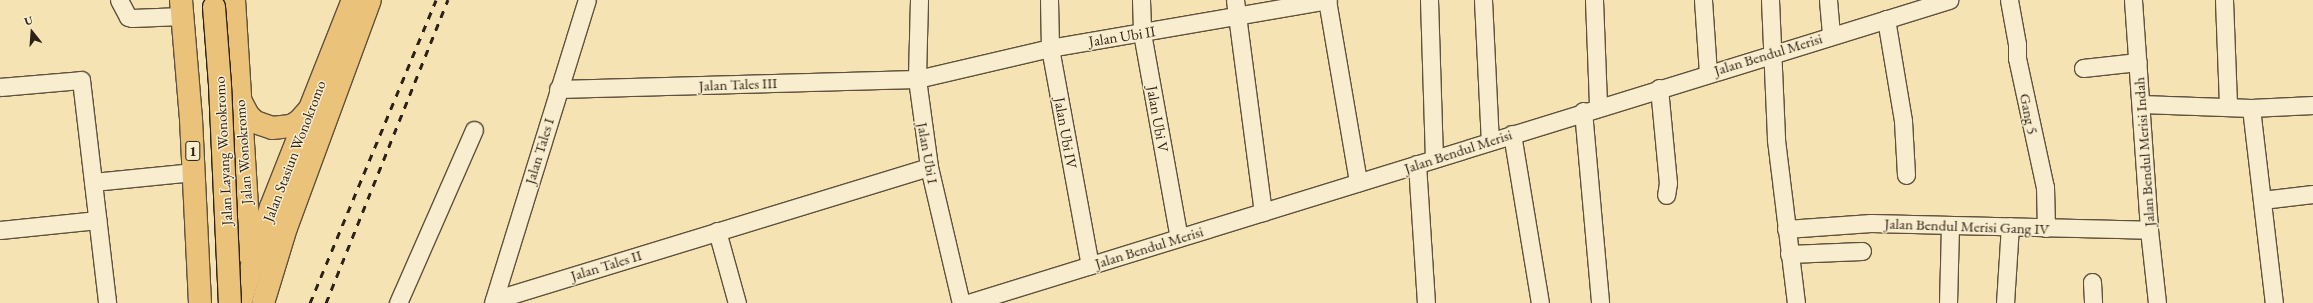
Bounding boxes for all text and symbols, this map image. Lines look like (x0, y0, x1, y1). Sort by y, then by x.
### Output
north arrow (12, 12, 52, 52)
text: U (23, 13, 34, 28)
street label: Jalan Ubi II (1087, 22, 1157, 50)
street label: Jalan Bendul Merisi (1712, 29, 1824, 79)
street label: Jalan Tales III (698, 74, 778, 94)
street label: Jalan Layang Wonokromo (210, 76, 236, 226)
street label: Jalan Bendul Merisi Indah (2130, 77, 2158, 227)
street label: Jalan Stasiun Wonokromo (259, 78, 329, 224)
street label: Jalan Ubi V (1143, 84, 1173, 154)
street label: Gang 5 (2016, 92, 2042, 136)
street label: Jalan Ubi IV (1051, 96, 1081, 170)
street label: Jalan Wonokromo (230, 99, 256, 205)
street label: Jalan Tales I (520, 116, 558, 186)
street label: Jalan Ubi I (914, 121, 942, 185)
street label: Jalan Bendul Merisi (1402, 125, 1514, 177)
road number: 1 (185, 139, 201, 163)
street label: Jalan Bendul Merisi Gang IV (1884, 214, 2050, 238)
street label: Jalan Bendul Merisi (1093, 222, 1205, 272)
street label: Jalan Tales II (568, 246, 644, 284)

